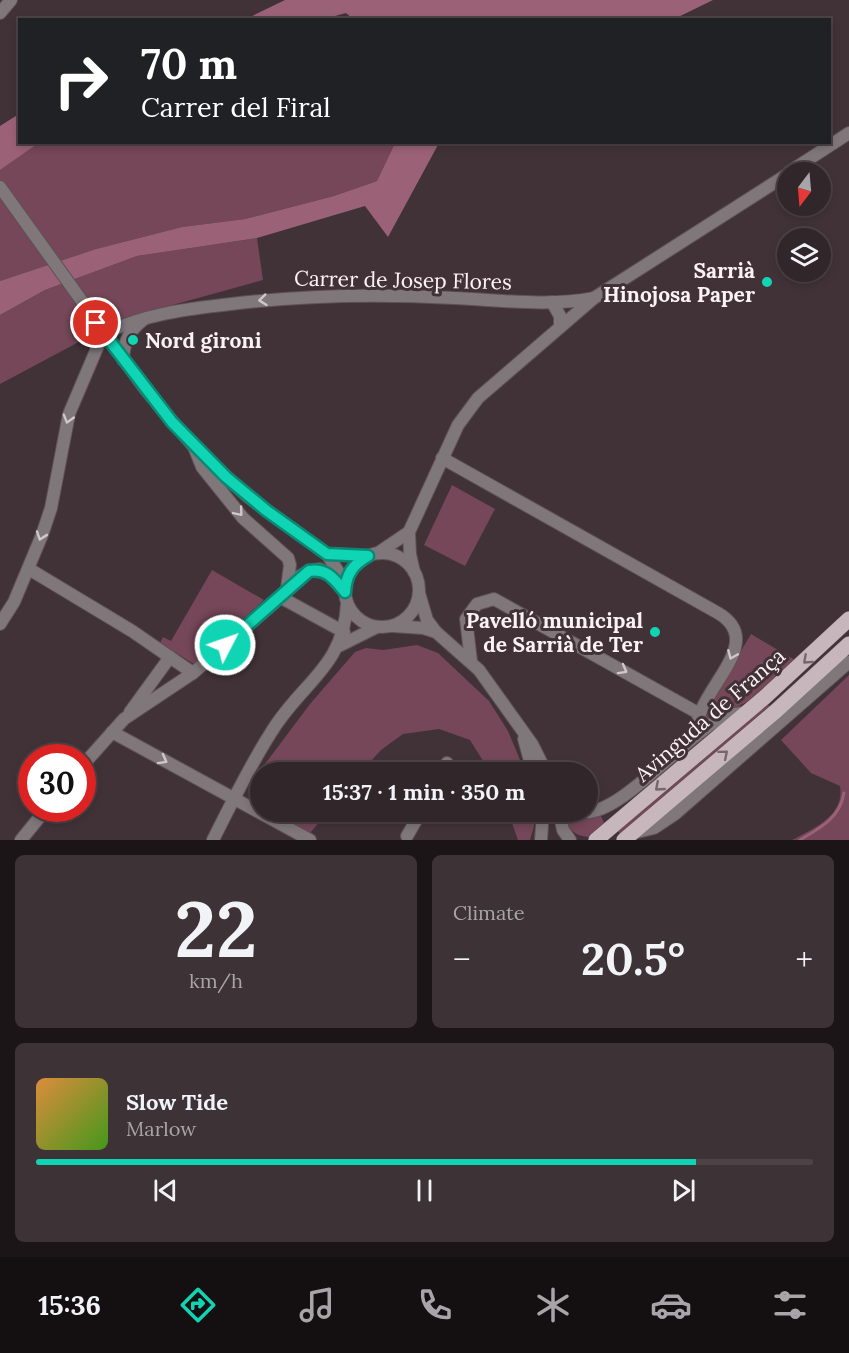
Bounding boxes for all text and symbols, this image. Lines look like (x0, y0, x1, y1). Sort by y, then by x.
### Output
text: 70 m (141, 37, 237, 91)
icon: right (42, 42, 120, 120)
text: Carrer del Firal (141, 90, 331, 124)
north arrow (777, 162, 831, 216)
map controls (777, 162, 831, 282)
button: layers (777, 228, 831, 282)
place label: Sarrià Hinojosa Paper (603, 257, 755, 308)
street label: Carrer de Josep Flores (294, 265, 512, 295)
marker: Sarrià Hinojosa Paper (760, 275, 774, 289)
one-way arrow (259, 293, 268, 306)
pin (70, 297, 121, 348)
icon: arrive (79, 306, 112, 339)
place label: Nord gironi (145, 327, 262, 354)
marker: Nord gironi (126, 333, 140, 347)
one-way arrow (63, 414, 76, 424)
one-way arrow (231, 505, 242, 516)
one-way arrow (36, 530, 49, 541)
place label: Pavelló municipal de Sarrià de Ter (466, 607, 643, 658)
position arrow (193, 613, 257, 677)
marker: Pavelló municipal de Sarrià de Ter (648, 625, 662, 639)
street label: Avinguda de França (629, 642, 791, 788)
one-way arrow (727, 649, 739, 660)
one-way arrow (803, 653, 814, 664)
one-way arrow (617, 663, 627, 674)
speed limit sign: 30 (18, 744, 96, 822)
one-way arrow (717, 750, 728, 761)
one-way arrow (157, 753, 167, 764)
text: 15:37 · 1 min · 350 m (323, 778, 525, 806)
one-way arrow (655, 780, 666, 791)
text: 22 (174, 879, 258, 978)
text: Climate (453, 900, 525, 925)
text: 20.5° (581, 930, 685, 987)
text: − (453, 938, 471, 980)
text: + (795, 938, 813, 980)
text: km/h (189, 968, 243, 993)
text: Slow Tide (126, 1088, 228, 1116)
text: Marlow (126, 1116, 196, 1141)
icon: previous (149, 1174, 182, 1207)
icon: pause (408, 1174, 441, 1207)
icon: next (667, 1174, 700, 1207)
icon: directions (177, 1284, 219, 1326)
icon: music (296, 1284, 338, 1326)
icon: phone (414, 1284, 456, 1326)
icon: climate (532, 1284, 574, 1326)
icon: car (650, 1284, 692, 1326)
icon: filters (769, 1284, 811, 1326)
text: 15:36 (38, 1288, 101, 1322)

